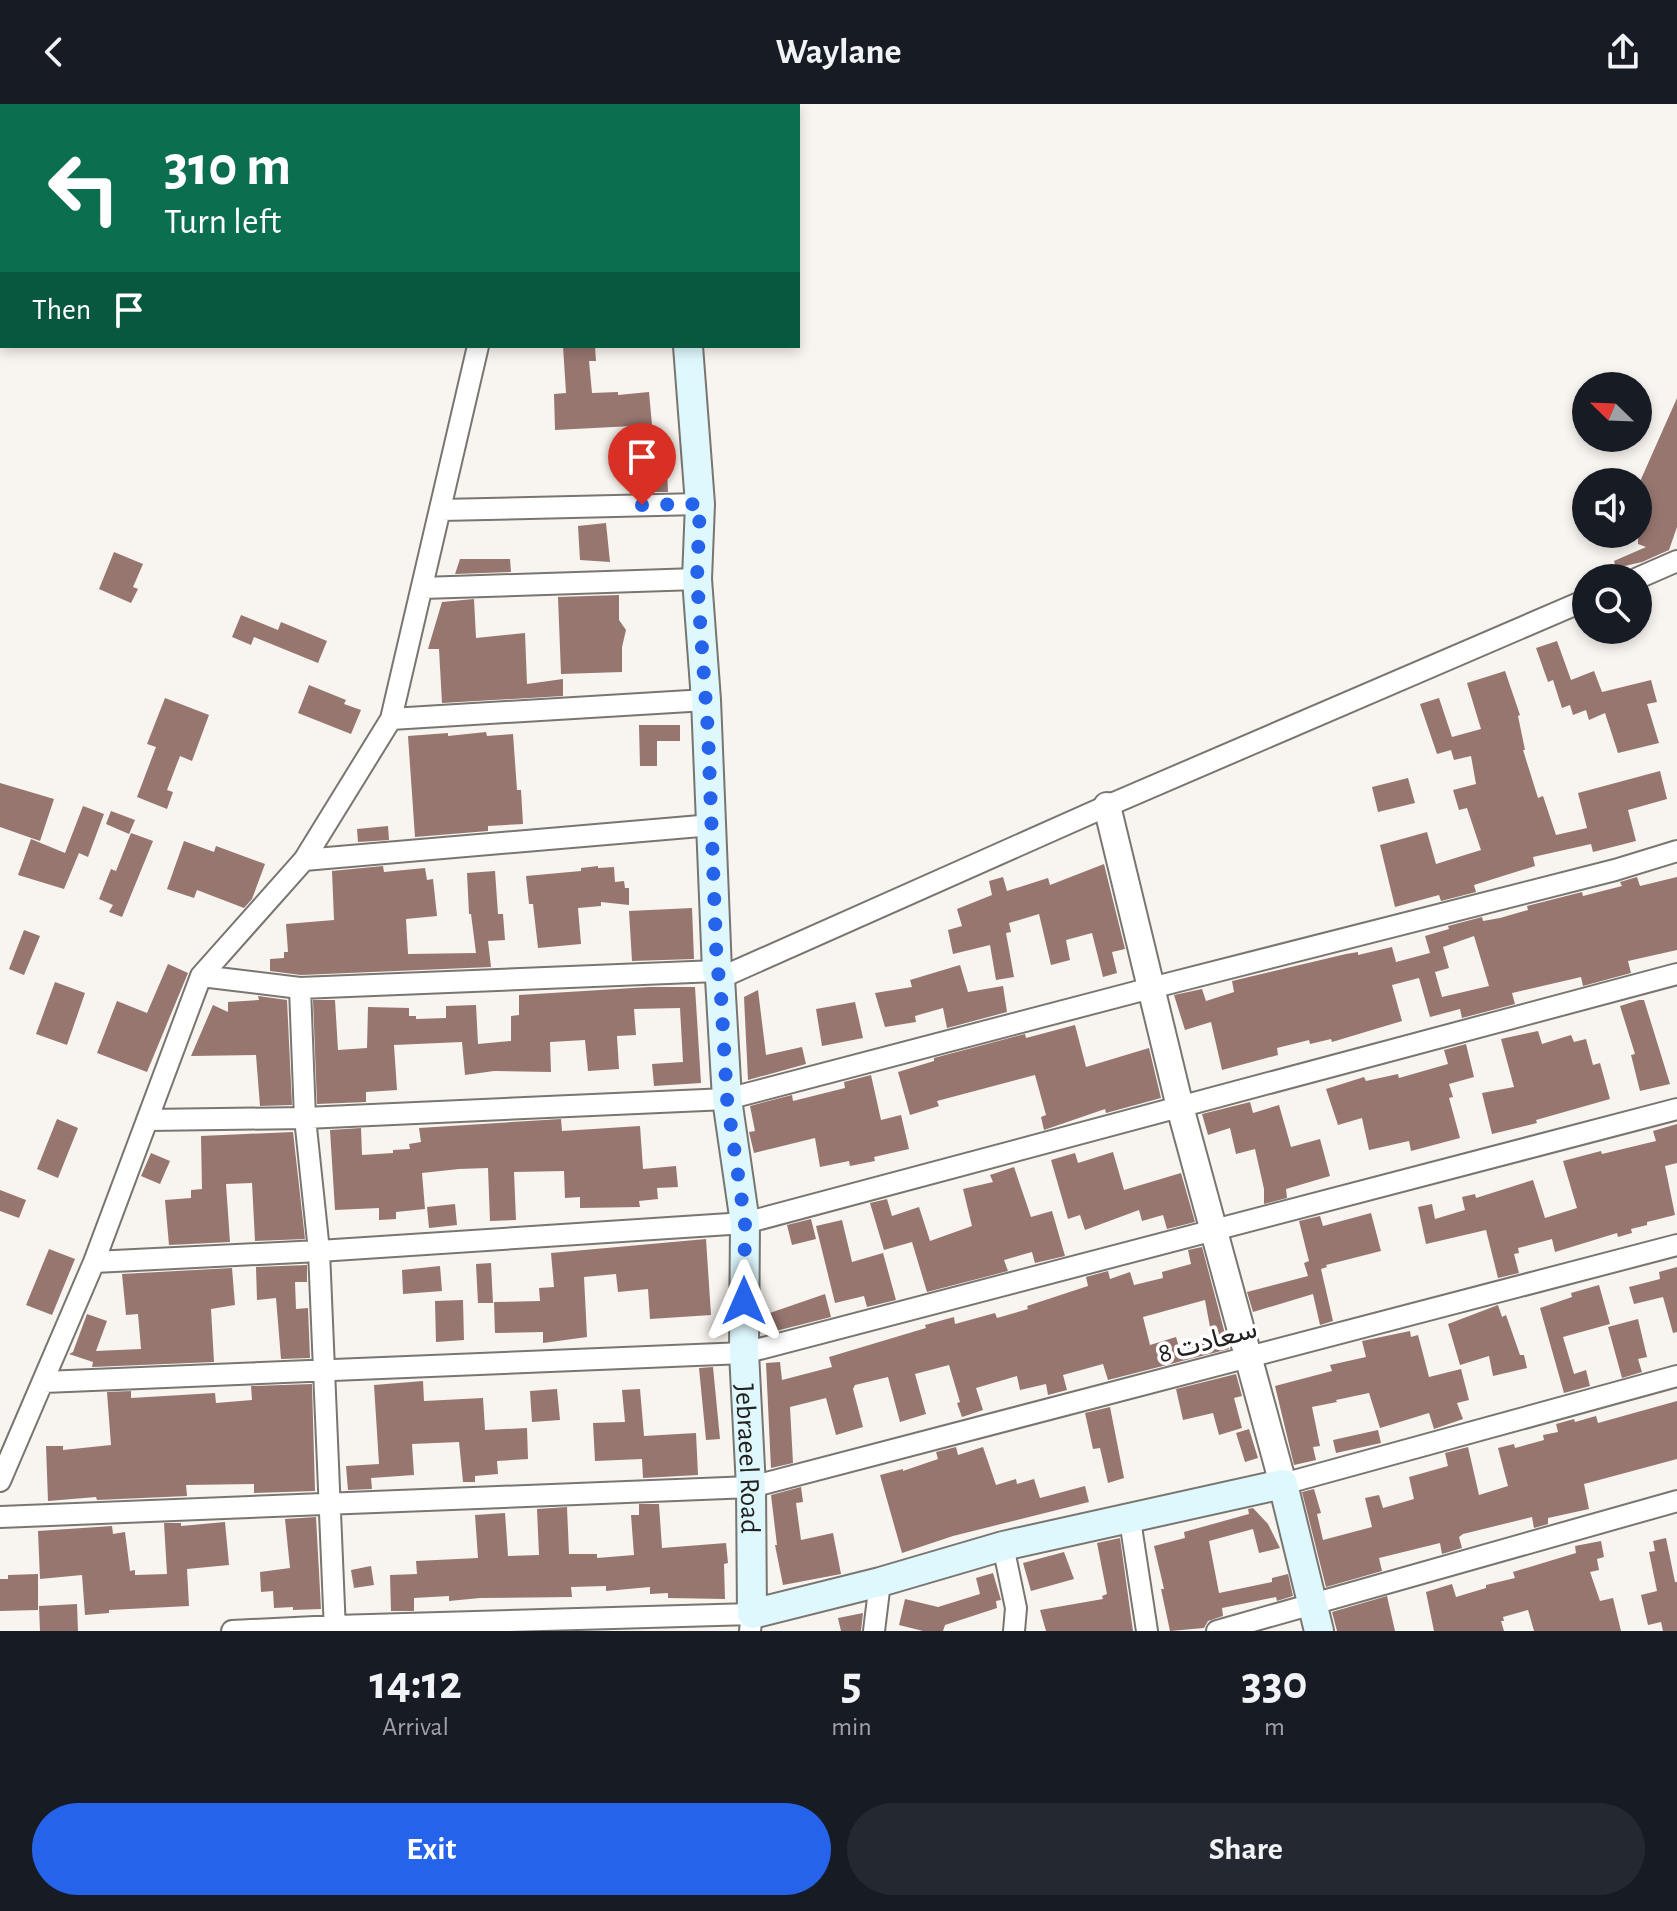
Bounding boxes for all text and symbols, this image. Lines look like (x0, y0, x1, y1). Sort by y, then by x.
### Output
icon: back (32, 30, 76, 74)
icon: share (1601, 30, 1645, 74)
text: Waylane (775, 34, 902, 70)
icon: left (32, 136, 136, 240)
text: 310 m (164, 139, 291, 195)
text: Turn left (164, 204, 281, 240)
icon: arrive (107, 288, 151, 332)
text: Then (32, 295, 91, 325)
north arrow (1572, 372, 1652, 452)
map controls (1572, 372, 1652, 644)
pin (608, 423, 676, 505)
icon: arrive (620, 435, 664, 479)
button: sound (1572, 468, 1652, 548)
button: search (1572, 564, 1652, 644)
position arrow (702, 1259, 786, 1343)
street label: سعادت 8 (1155, 1315, 1260, 1369)
street label: Jebraeel Road (730, 1383, 763, 1534)
text: 14:12 (369, 1660, 462, 1708)
text: 5 (841, 1660, 862, 1708)
text: 330 (1241, 1660, 1308, 1708)
text: Arrival (382, 1714, 449, 1740)
text: min (831, 1714, 872, 1740)
text: m (1264, 1714, 1285, 1740)
button: Exit (32, 1803, 831, 1895)
button: Share (847, 1803, 1645, 1895)

